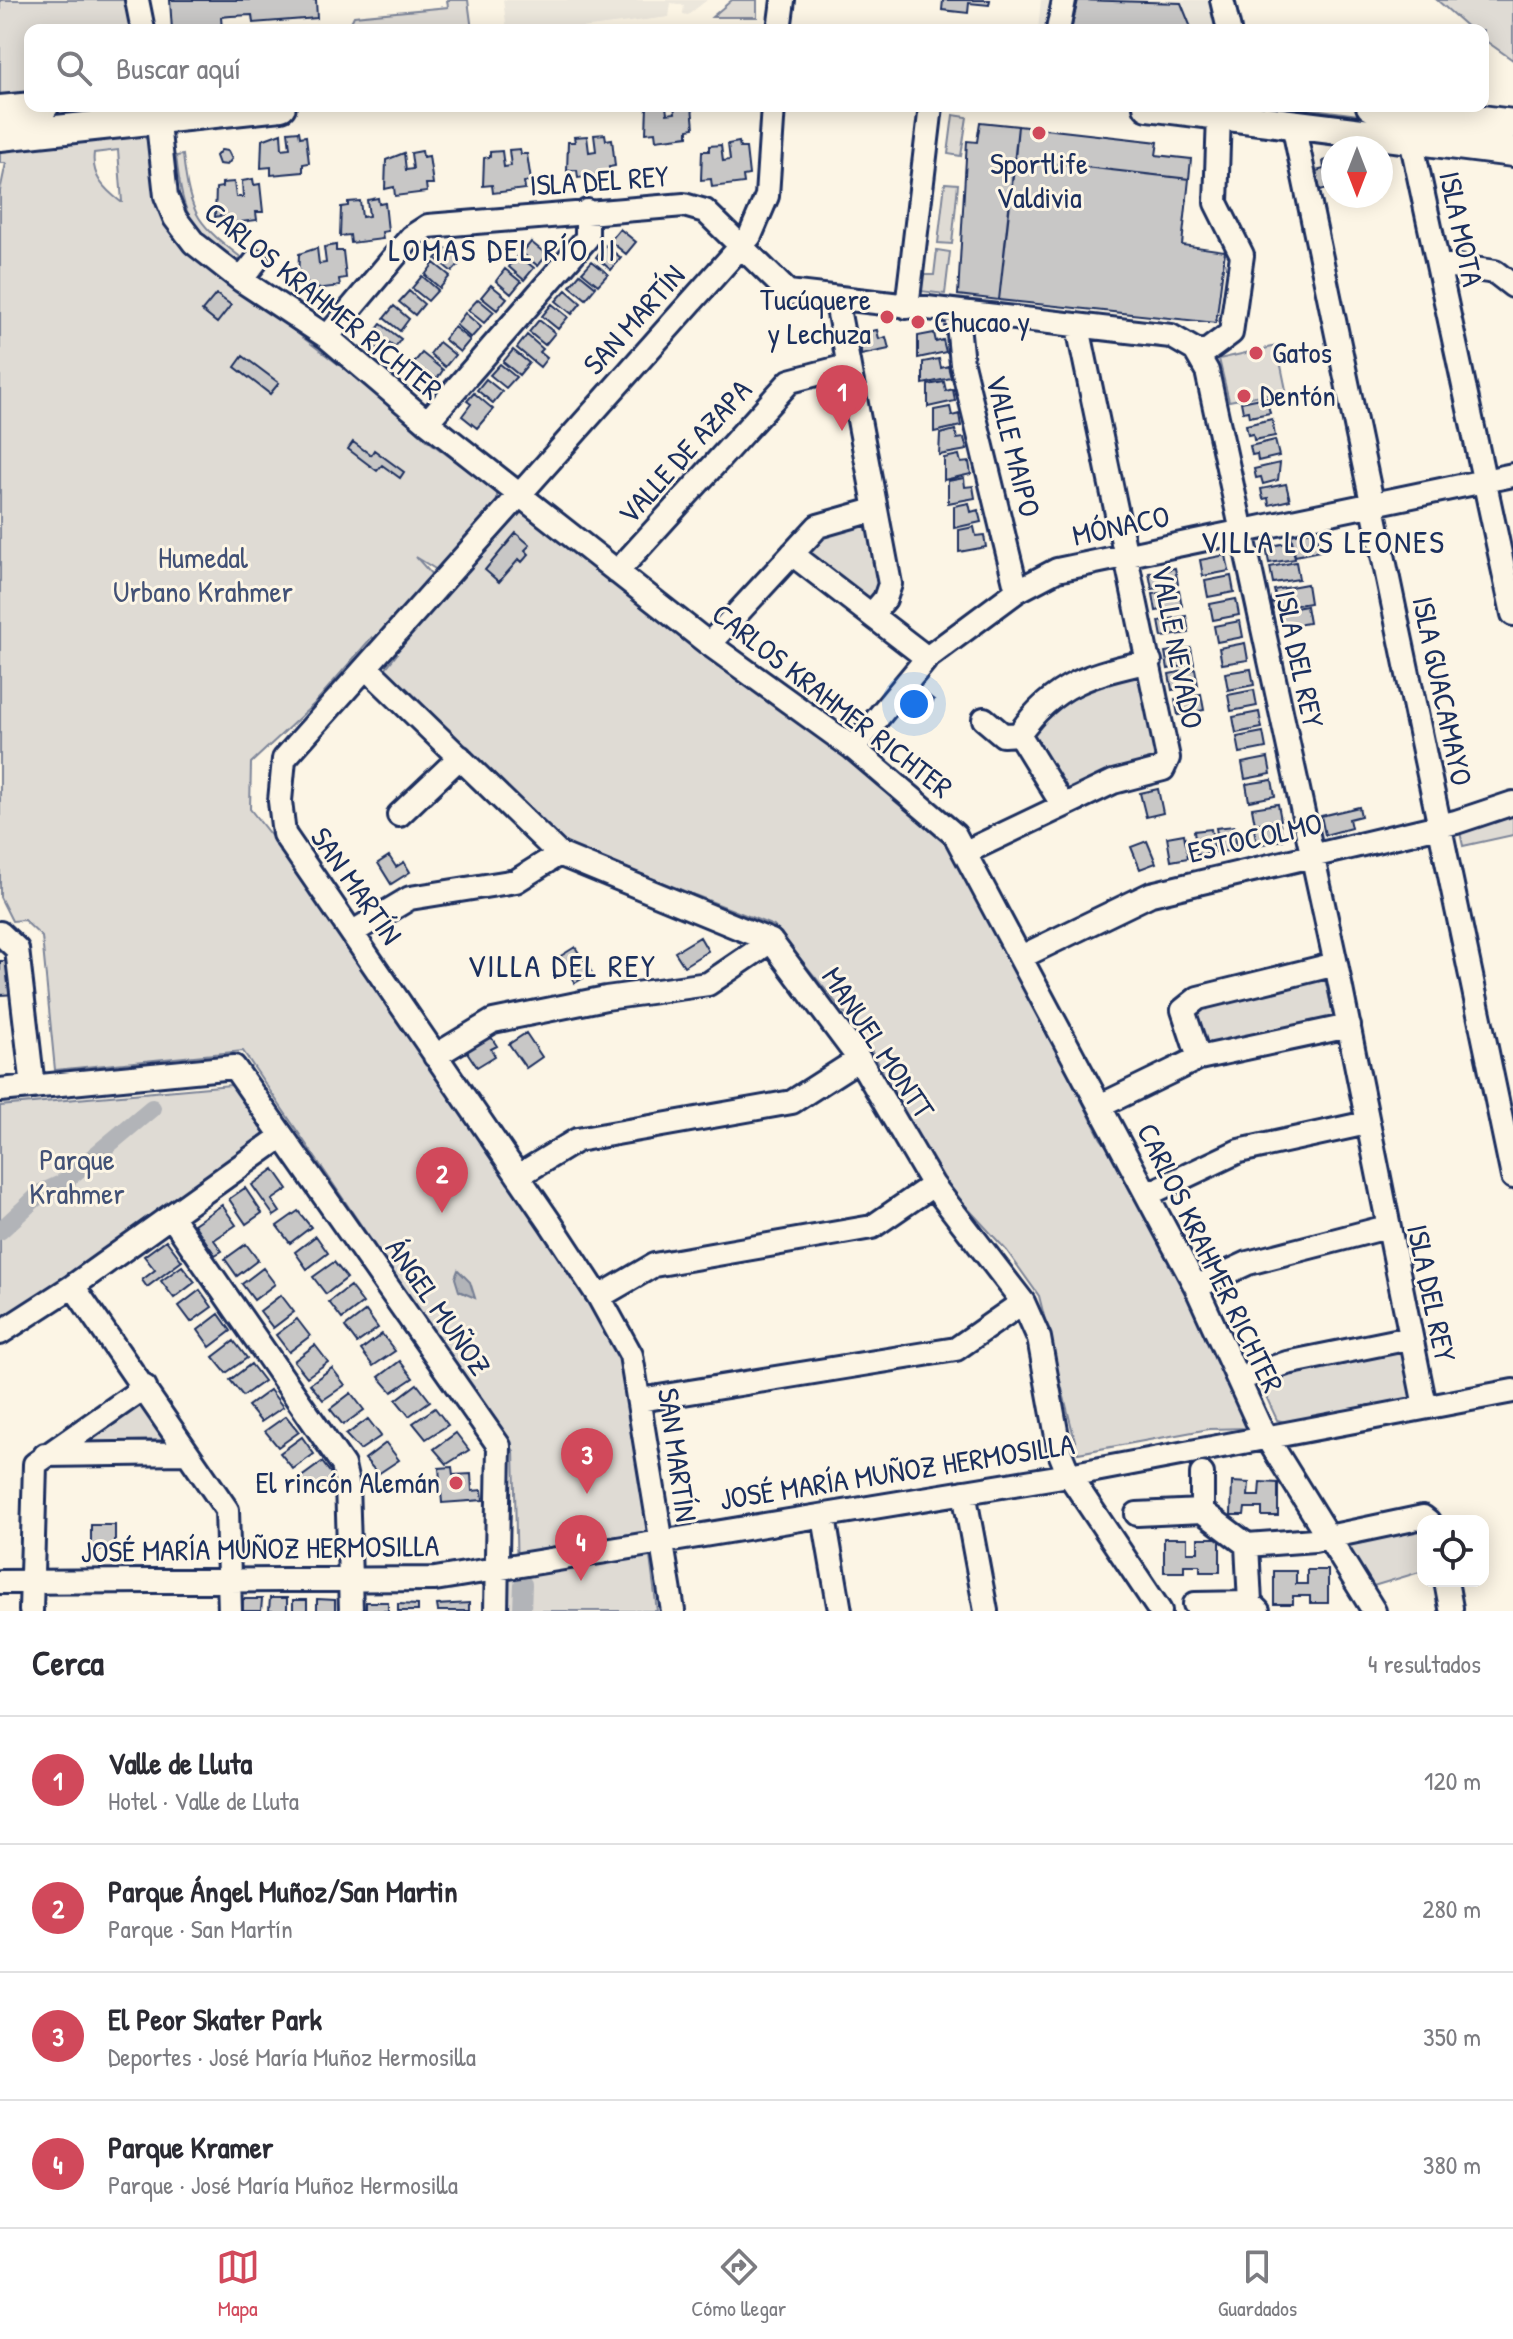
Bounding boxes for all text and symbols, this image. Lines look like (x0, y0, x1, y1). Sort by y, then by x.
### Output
search box (24, 24, 1489, 112)
icon: search (52, 46, 96, 90)
text: Buscar aquí (116, 48, 241, 88)
marker: Sportlife Valdivia (1030, 124, 1048, 142)
north arrow (1321, 136, 1393, 208)
place label: Sportlife Valdivia (990, 143, 1088, 217)
street label: ISLA DEL REY (528, 155, 670, 205)
street label: ISLA MOTA (1430, 168, 1494, 290)
street label: CARLOS KRAHMER RICHTER (196, 192, 451, 409)
district label: LOMAS DEL RÍO II (388, 228, 618, 271)
street label: SAN MARTÍN (573, 256, 693, 383)
place label: Tucúquere y Lechuza (760, 279, 871, 353)
place label: Chucao y (934, 301, 1030, 341)
marker: Tucúquere y Lechuza (878, 308, 896, 326)
marker: Chucao y (909, 313, 927, 331)
place label: Gatos (1272, 332, 1332, 372)
marker: Gatos (1247, 344, 1265, 362)
pin: 1 (816, 365, 868, 431)
street label: VALLE DE AZAPA (609, 370, 760, 532)
street label: VALLE MAIPO (977, 371, 1051, 521)
place label: Dentón (1260, 375, 1336, 415)
marker: Dentón (1235, 387, 1253, 405)
street label: MÓNACO (1069, 495, 1173, 555)
district label: VILLA LOS LEONES (1200, 520, 1446, 563)
park label: Humedal Urbano Krahmer (113, 537, 294, 611)
street label: VALLE NEVADO (1143, 562, 1213, 732)
street label: ISLA DEL REY (1266, 587, 1334, 731)
street label: ISLA GUACAMAYO (1403, 592, 1483, 789)
street label: CARLOS KRAHMER RICHTER (704, 594, 961, 807)
your location (894, 684, 934, 724)
street label: ESTOCOLMO (1184, 802, 1326, 872)
street label: SAN MARTÍN (302, 819, 412, 952)
district label: VILLA DEL REY (467, 944, 657, 987)
street label: MANUEL MONTT (813, 959, 945, 1127)
street label: CARLOS KRAHMER RICHTER (1128, 1116, 1294, 1399)
park label: Parque Krahmer (29, 1139, 125, 1213)
pin: 2 (416, 1147, 468, 1213)
street label: ISLA DEL REY (1398, 1221, 1466, 1365)
street label: ÁNGEL MUÑOZ (377, 1230, 501, 1383)
street label: SAN MARTÍN (649, 1386, 707, 1524)
street label: JOSÉ MARÍA MUÑOZ HERMOSILLA (717, 1423, 1077, 1519)
pin: 3 (561, 1428, 613, 1494)
place label: El rincón Alemán (256, 1462, 440, 1502)
marker: El rincón Alemán (447, 1474, 465, 1492)
pin: 4 (555, 1515, 607, 1581)
map controls (1417, 1515, 1489, 1587)
button: locate (1417, 1515, 1489, 1587)
street label: JOSÉ MARÍA MUÑOZ HERMOSILLA (80, 1525, 440, 1571)
text: Cerca (32, 1640, 104, 1686)
text: 4 resultados (1368, 1646, 1481, 1681)
text: Valle de Lluta (108, 1743, 252, 1783)
text: 1 (53, 1763, 63, 1798)
text: 120 m (1424, 1763, 1481, 1798)
text: Hotel · Valle de Lluta (108, 1783, 299, 1818)
text: Parque Ángel Muñoz/San Martin (108, 1871, 458, 1911)
text: 2 (52, 1891, 64, 1926)
text: 280 m (1422, 1891, 1481, 1926)
text: Parque · San Martín (108, 1911, 293, 1946)
text: El Peor Skater Park (108, 1999, 322, 2039)
text: 3 (52, 2019, 64, 2054)
text: 350 m (1423, 2019, 1481, 2054)
text: Deportes · José María Muñoz Hermosilla (108, 2039, 476, 2074)
text: Parque Kramer (108, 2127, 273, 2167)
text: 4 (53, 2147, 63, 2182)
text: 380 m (1423, 2147, 1481, 2182)
text: Parque · José María Muñoz Hermosilla (108, 2167, 458, 2202)
tab: Mapa (216, 2245, 260, 2323)
tab: Cómo llegar (691, 2245, 786, 2323)
tab: Guardados (1218, 2245, 1297, 2323)

